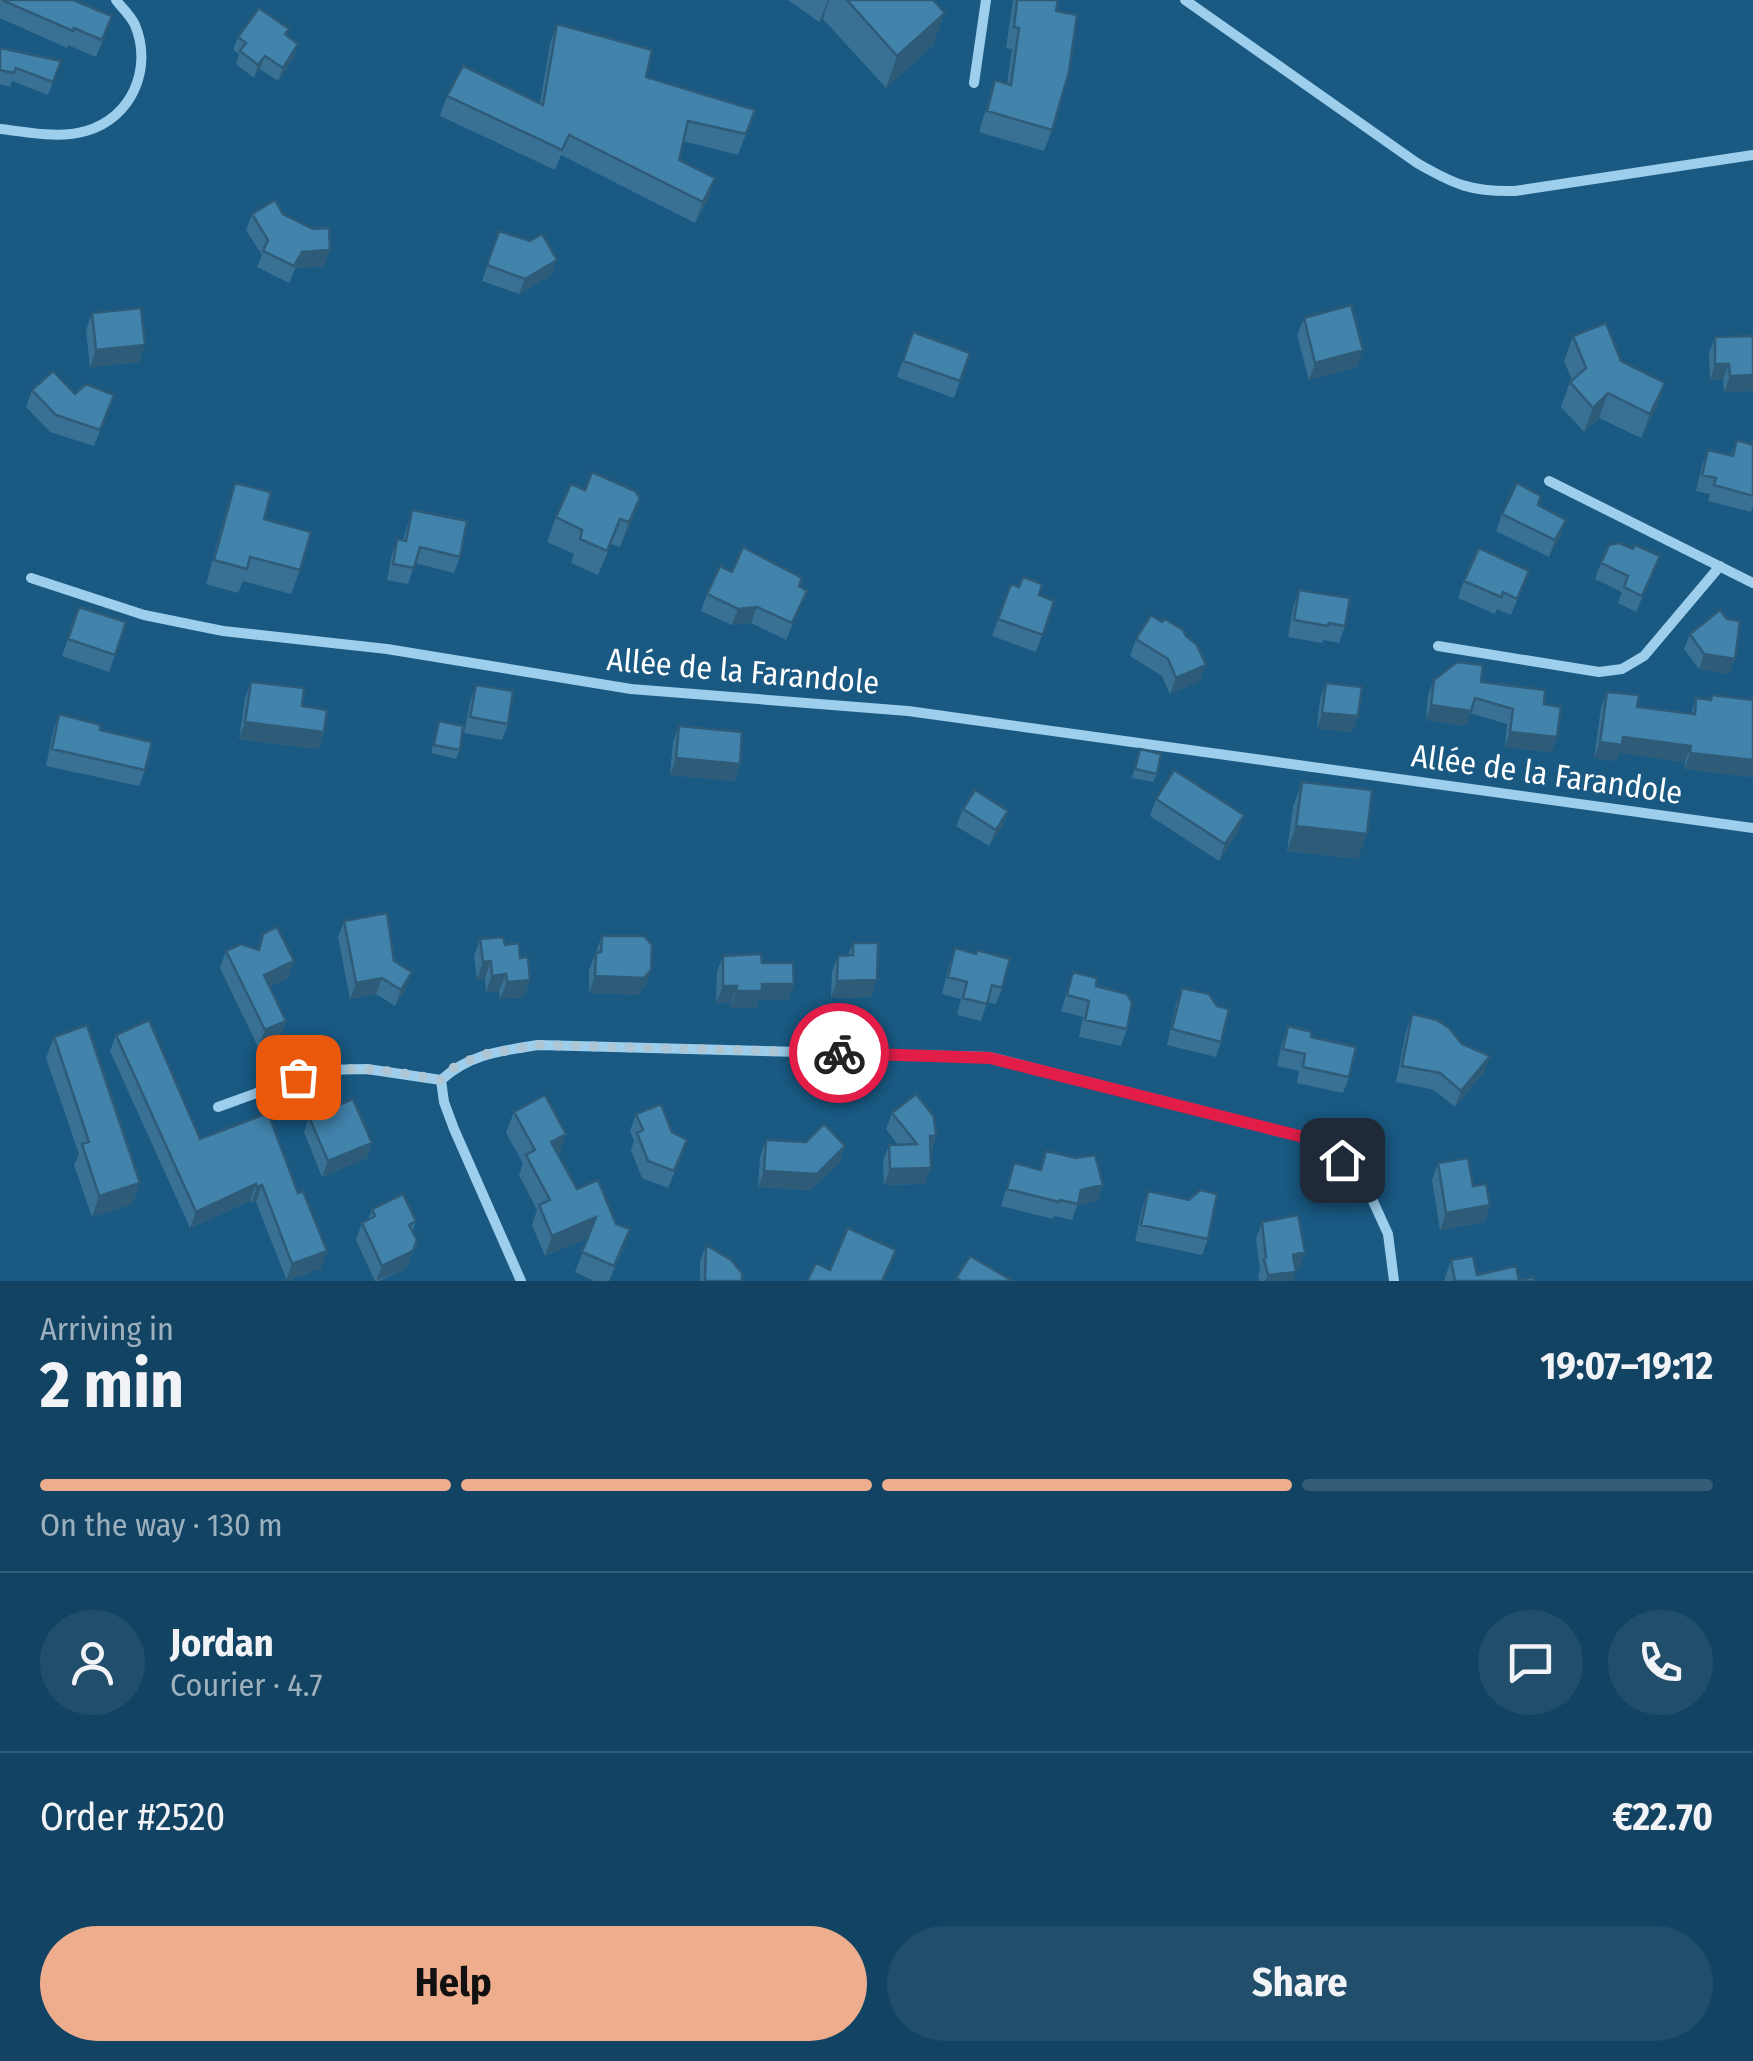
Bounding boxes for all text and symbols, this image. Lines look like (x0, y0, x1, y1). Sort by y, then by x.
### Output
street label: Allée de la Farandole (605, 640, 881, 702)
street label: Allée de la Farandole (1409, 736, 1685, 812)
courier (789, 1003, 889, 1103)
icon: bike (812, 1026, 867, 1081)
pin (256, 1035, 341, 1120)
icon: bag (271, 1050, 326, 1105)
pin (1300, 1118, 1385, 1203)
icon: home (1315, 1133, 1370, 1188)
text: Arriving in (40, 1310, 174, 1348)
text: 19:07–19:12 (1540, 1343, 1713, 1389)
text: 2 min (40, 1346, 184, 1424)
text: On the way · 130 m (40, 1506, 283, 1544)
button: person (40, 1610, 145, 1715)
button: chat (1478, 1610, 1583, 1715)
button: phone (1608, 1610, 1713, 1715)
text: Jordan (170, 1620, 274, 1666)
text: Courier · 4.7 (170, 1666, 322, 1704)
text: Order #2520 (40, 1794, 225, 1840)
text: €22.70 (1613, 1794, 1713, 1840)
button: Help (40, 1926, 867, 2041)
button: Share (887, 1926, 1713, 2041)

